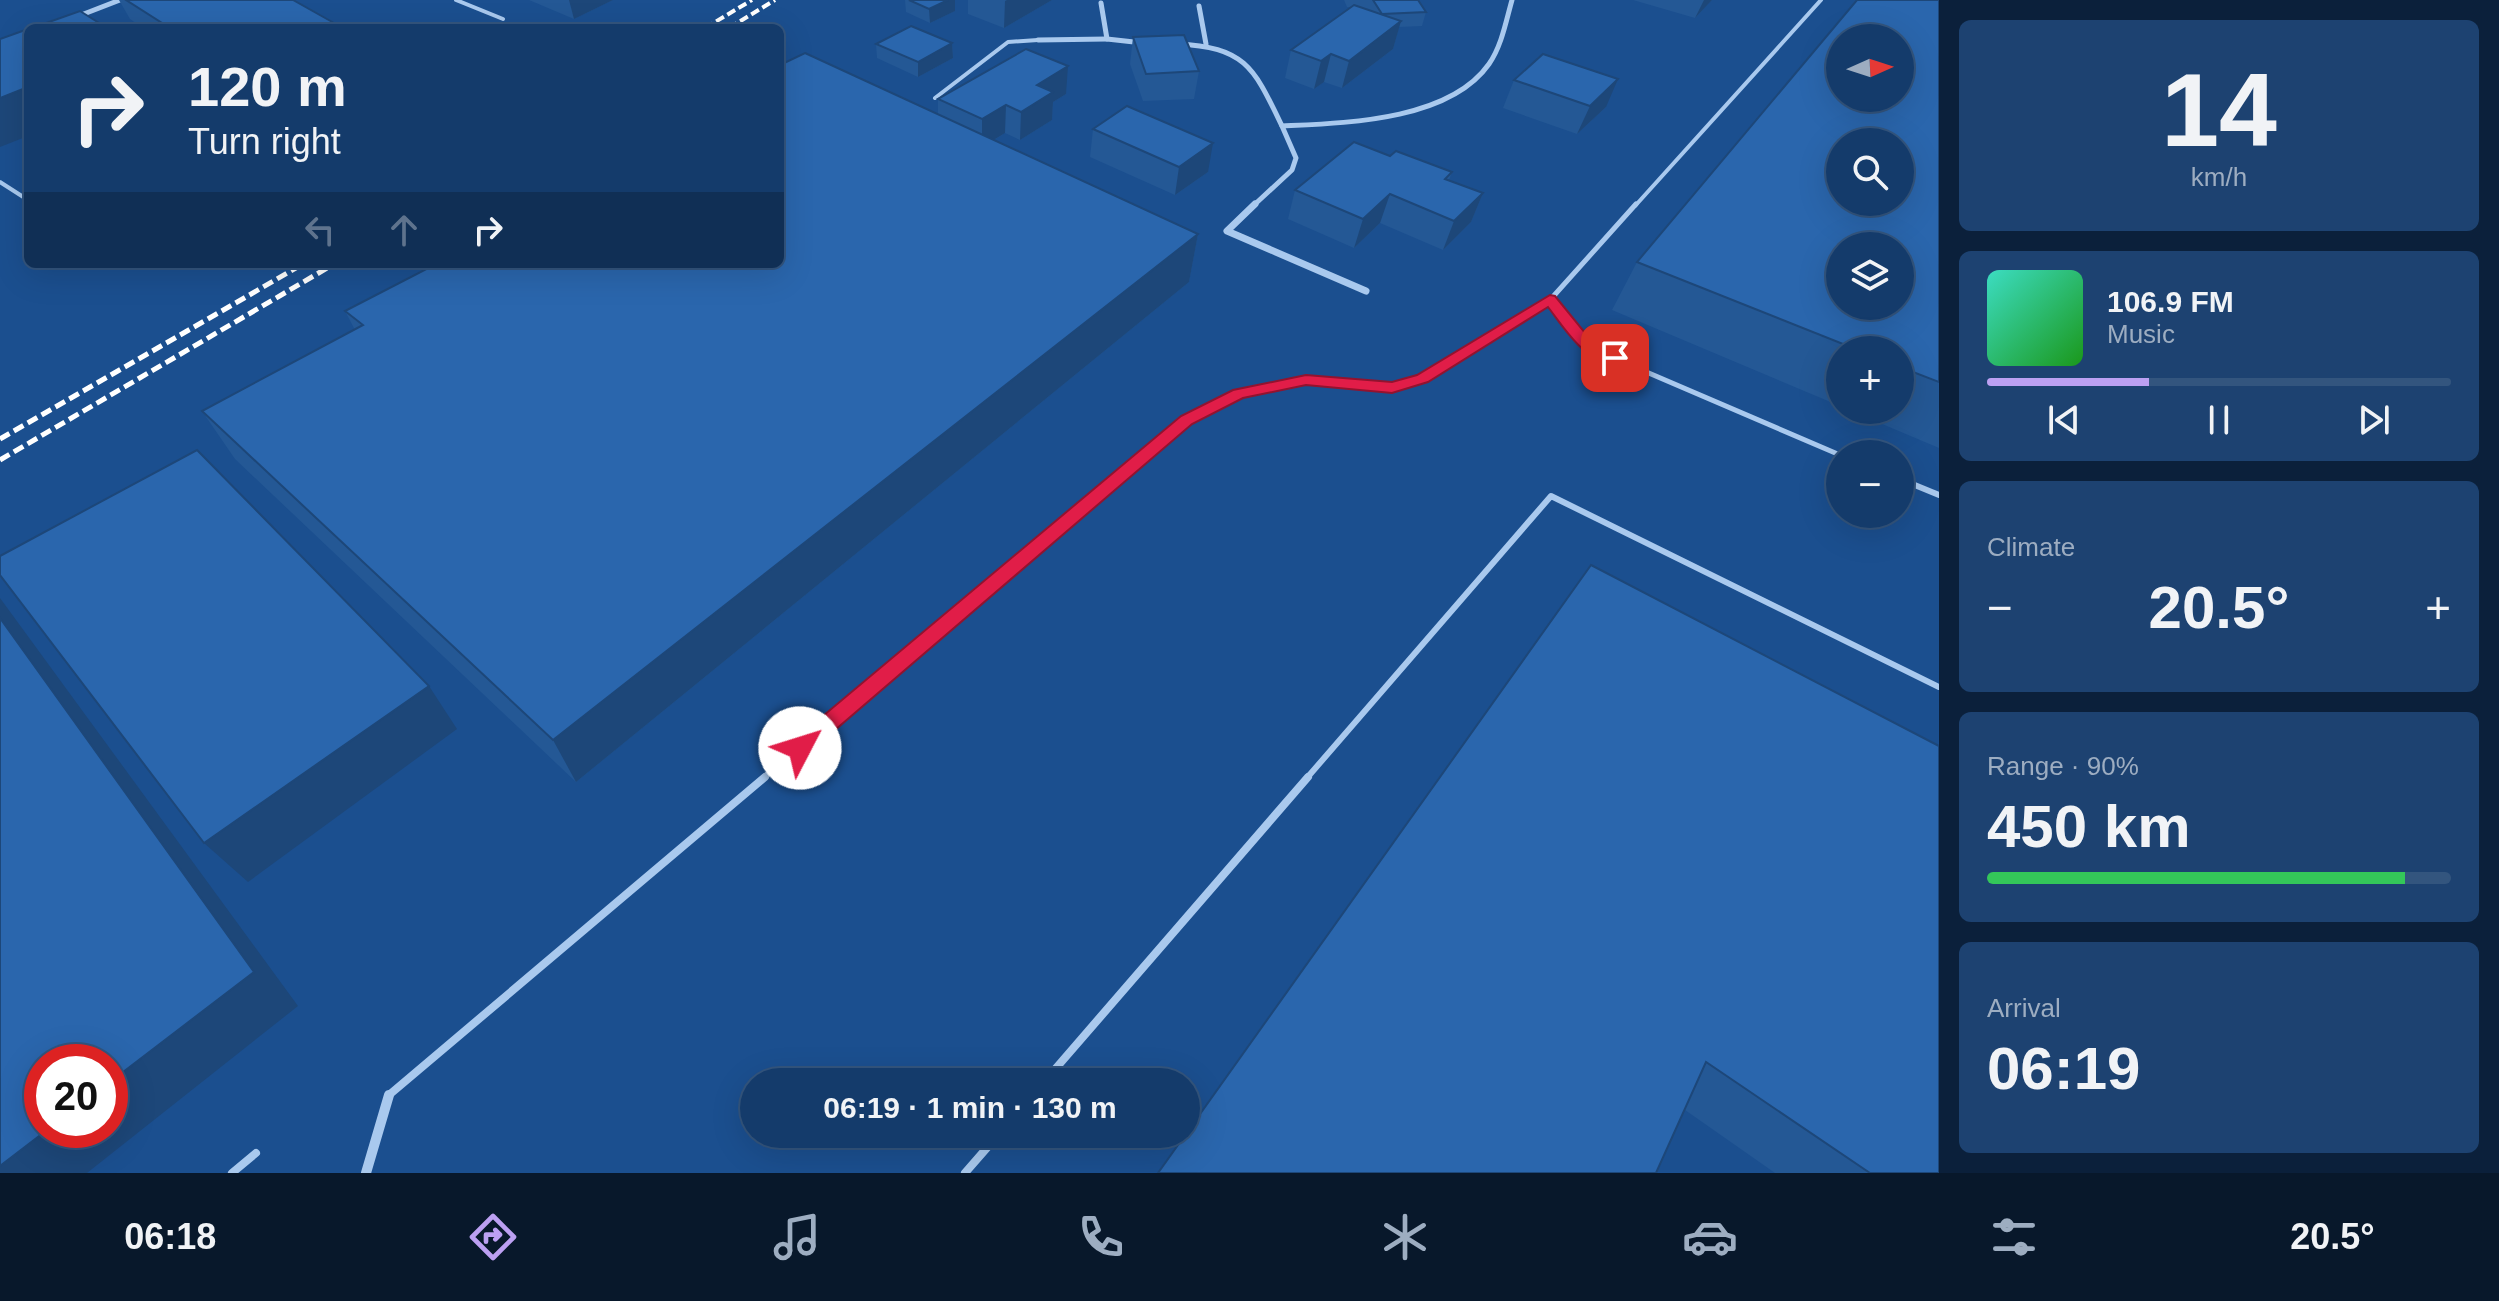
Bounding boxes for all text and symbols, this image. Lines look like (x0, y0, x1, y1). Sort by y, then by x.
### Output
north arrow (1826, 24, 1914, 112)
map controls (1826, 24, 1914, 528)
text: 14 (2161, 52, 2277, 168)
text: 120 m (188, 55, 347, 118)
icon: right (56, 56, 160, 160)
text: Turn right (188, 121, 341, 162)
button: search (1826, 128, 1914, 216)
text: km/h (2191, 162, 2247, 192)
icon: left (298, 208, 342, 252)
icon: ahead (382, 208, 426, 252)
icon: right (466, 208, 510, 252)
button: layers (1826, 232, 1914, 320)
text: 106.9 FM (2107, 285, 2234, 318)
text: Music (2107, 319, 2175, 349)
pin (1581, 324, 1649, 392)
icon: arrive (1593, 336, 1637, 380)
button: + (1826, 336, 1914, 424)
icon: previous (2042, 398, 2086, 442)
icon: pause (2197, 398, 2241, 442)
icon: next (2352, 398, 2396, 442)
button: − (1826, 440, 1914, 528)
text: Climate (1987, 532, 2075, 562)
text: 20.5° (2149, 574, 2289, 641)
text: − (1987, 583, 2013, 632)
text: + (2425, 583, 2451, 632)
position arrow (758, 706, 842, 790)
text: Range · 90% (1987, 751, 2139, 781)
text: 450 km (1987, 793, 2191, 860)
text: Arrival (1987, 993, 2061, 1023)
text: 06:19 (1987, 1035, 2140, 1102)
speed limit sign: 20 (24, 1044, 128, 1148)
text: 06:19 · 1 min · 130 m (823, 1091, 1117, 1124)
icon: directions (465, 1209, 521, 1265)
icon: music (769, 1209, 825, 1265)
icon: phone (1073, 1209, 1129, 1265)
icon: climate (1377, 1209, 1433, 1265)
icon: car (1682, 1209, 1738, 1265)
icon: filters (1986, 1209, 2042, 1265)
text: 06:18 (124, 1216, 216, 1257)
text: 20.5° (2290, 1216, 2375, 1257)

